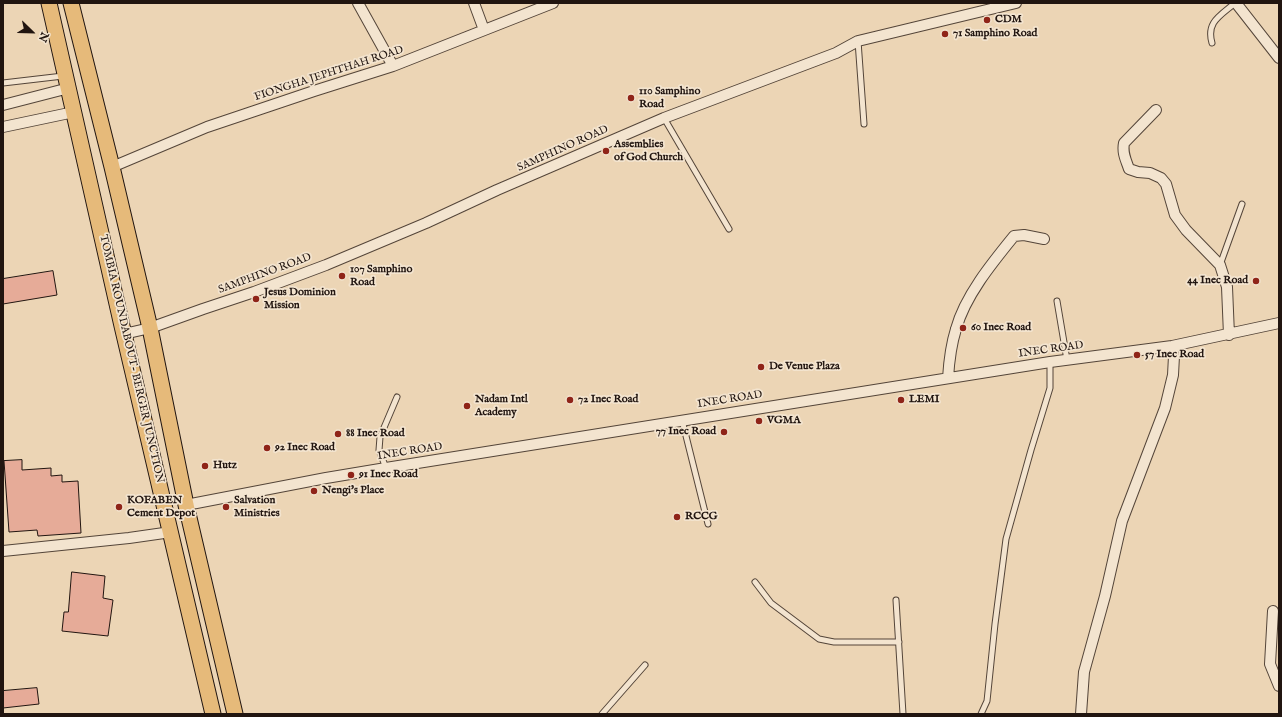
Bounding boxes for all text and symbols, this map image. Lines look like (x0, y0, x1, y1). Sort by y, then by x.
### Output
north arrow (12, 12, 52, 52)
place label: CDM (995, 13, 1022, 27)
marker: CDM (982, 15, 992, 25)
place label: 71 Samphino Road (953, 27, 1037, 41)
marker: 71 Samphino Road (940, 29, 950, 39)
text: N (35, 30, 51, 44)
street label: FIONGHA JEPHTHAH ROAD (253, 44, 405, 104)
place label: 110 Samphino Road (639, 85, 700, 111)
marker: 110 Samphino Road (626, 93, 636, 103)
street label: SAMPHINO ROAD (515, 123, 611, 175)
place label: Assemblies of God Church (614, 138, 683, 164)
marker: Assemblies of God Church (601, 146, 611, 156)
street label: TOMBIA ROUNDABOUT- BERGER JUNCTION (96, 233, 166, 485)
street label: SAMPHINO ROAD (217, 251, 313, 297)
place label: 107 Samphino Road (350, 263, 412, 289)
marker: 107 Samphino Road (337, 271, 347, 281)
place label: 44 Inec Road (1187, 274, 1248, 288)
marker: 44 Inec Road (1251, 276, 1261, 286)
place label: Jesus Dominion Mission (264, 286, 336, 312)
marker: Jesus Dominion Mission (251, 294, 261, 304)
place label: 60 Inec Road (971, 321, 1031, 335)
marker: 60 Inec Road (958, 323, 968, 333)
street label: INEC ROAD (1018, 339, 1084, 361)
place label: 57 Inec Road (1145, 348, 1204, 362)
marker: 57 Inec Road (1132, 350, 1142, 360)
place label: De Venue Plaza (769, 360, 840, 374)
marker: De Venue Plaza (756, 362, 766, 372)
street label: INEC ROAD (697, 388, 763, 412)
place label: Nadam Intl Academy (475, 393, 528, 419)
place label: 72 Inec Road (578, 393, 638, 407)
place label: LEMI (909, 393, 940, 407)
marker: 72 Inec Road (565, 395, 575, 405)
marker: LEMI (896, 395, 906, 405)
marker: Nadam Intl Academy (462, 401, 472, 411)
place label: VGMA (767, 414, 801, 428)
marker: VGMA (754, 416, 764, 426)
place label: 77 Inec Road (656, 425, 716, 439)
place label: 88 Inec Road (346, 427, 405, 441)
marker: 77 Inec Road (719, 427, 729, 437)
marker: 88 Inec Road (333, 429, 343, 439)
street label: INEC ROAD (377, 440, 443, 464)
place label: 92 Inec Road (275, 441, 335, 455)
marker: 92 Inec Road (262, 443, 272, 453)
place label: Hutz (213, 459, 237, 473)
marker: Hutz (200, 461, 210, 471)
place label: 91 Inec Road (359, 468, 418, 482)
marker: 91 Inec Road (346, 470, 356, 480)
place label: Nengi's Place (322, 484, 384, 498)
marker: Nengi's Place (309, 486, 319, 496)
place label: KOFABEN Cement Depot (127, 494, 195, 520)
place label: Salvation Ministries (234, 494, 280, 520)
marker: KOFABEN Cement Depot (114, 502, 124, 512)
marker: Salvation Ministries (221, 502, 231, 512)
place label: RCCG (685, 510, 718, 524)
marker: RCCG (672, 512, 682, 522)

